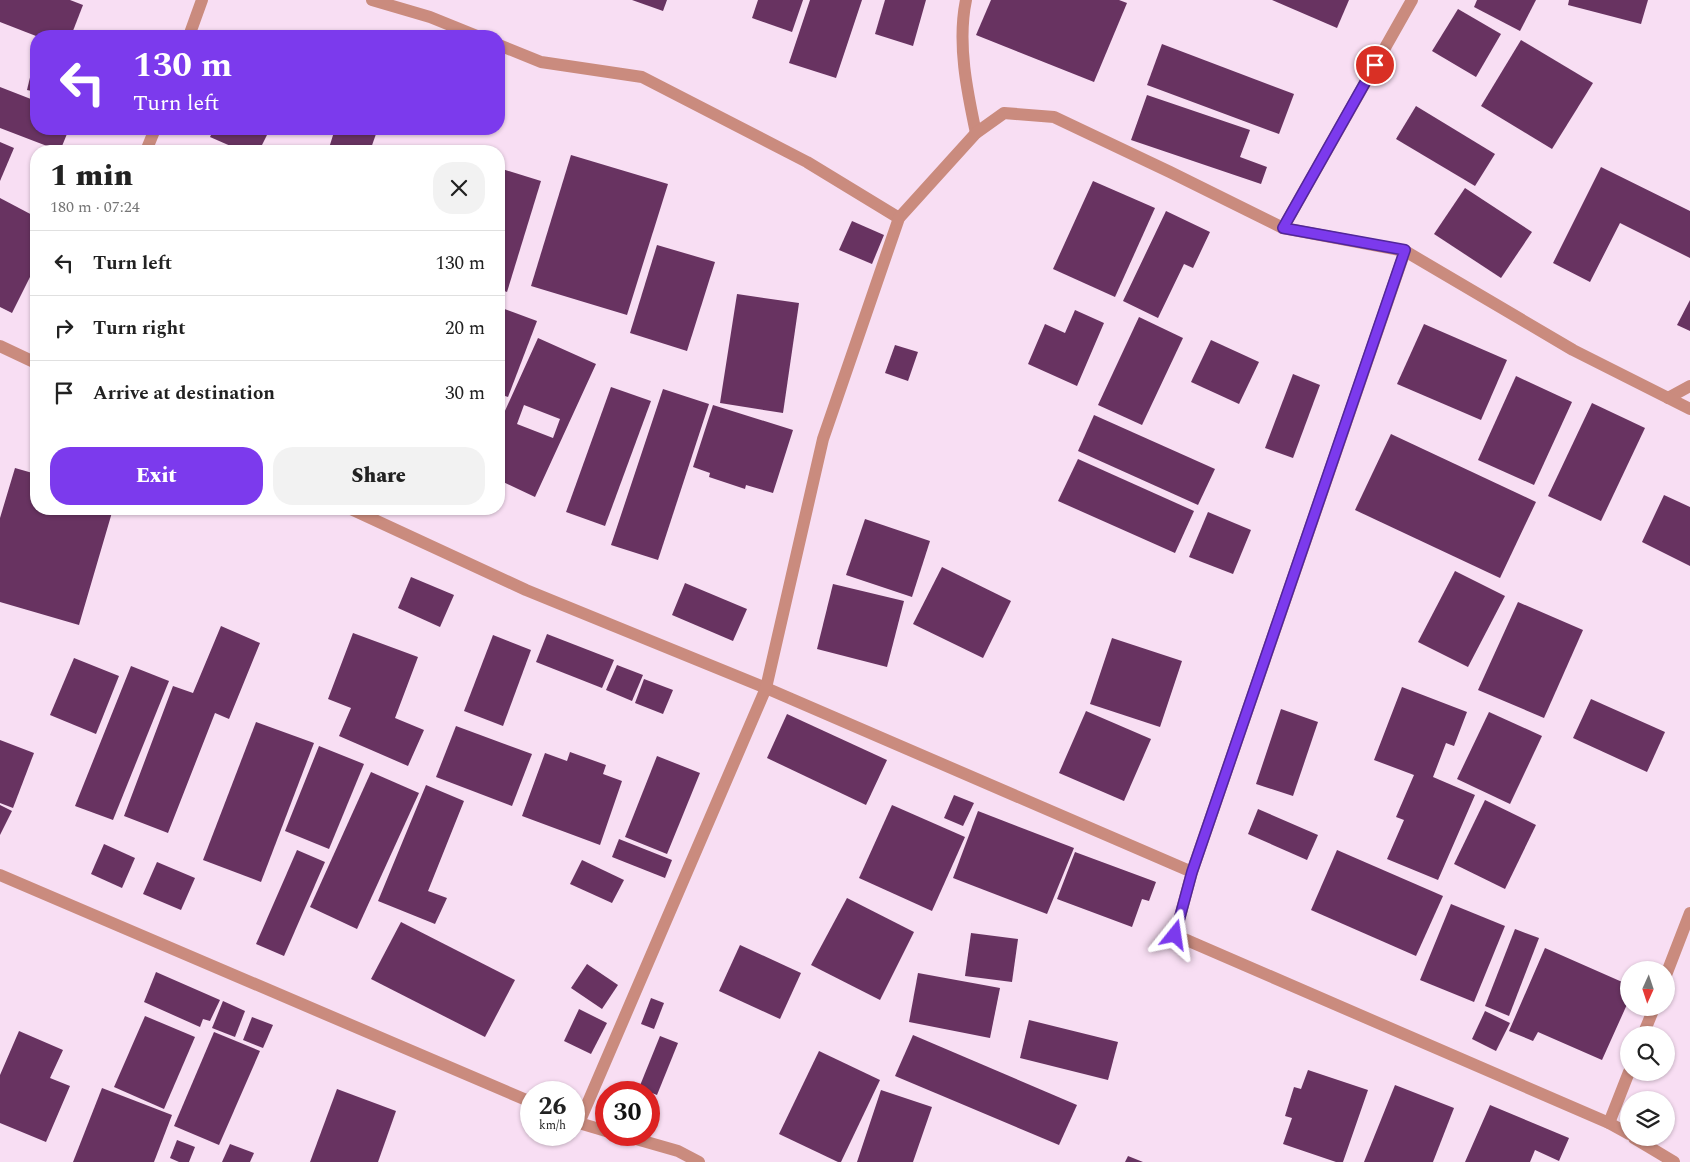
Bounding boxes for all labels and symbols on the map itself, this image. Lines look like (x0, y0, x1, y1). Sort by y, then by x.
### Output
pin (1354, 44, 1396, 86)
position arrow (1148, 908, 1200, 960)
north arrow (1620, 961, 1675, 1016)
speed limit sign: 30 (595, 1081, 660, 1146)

